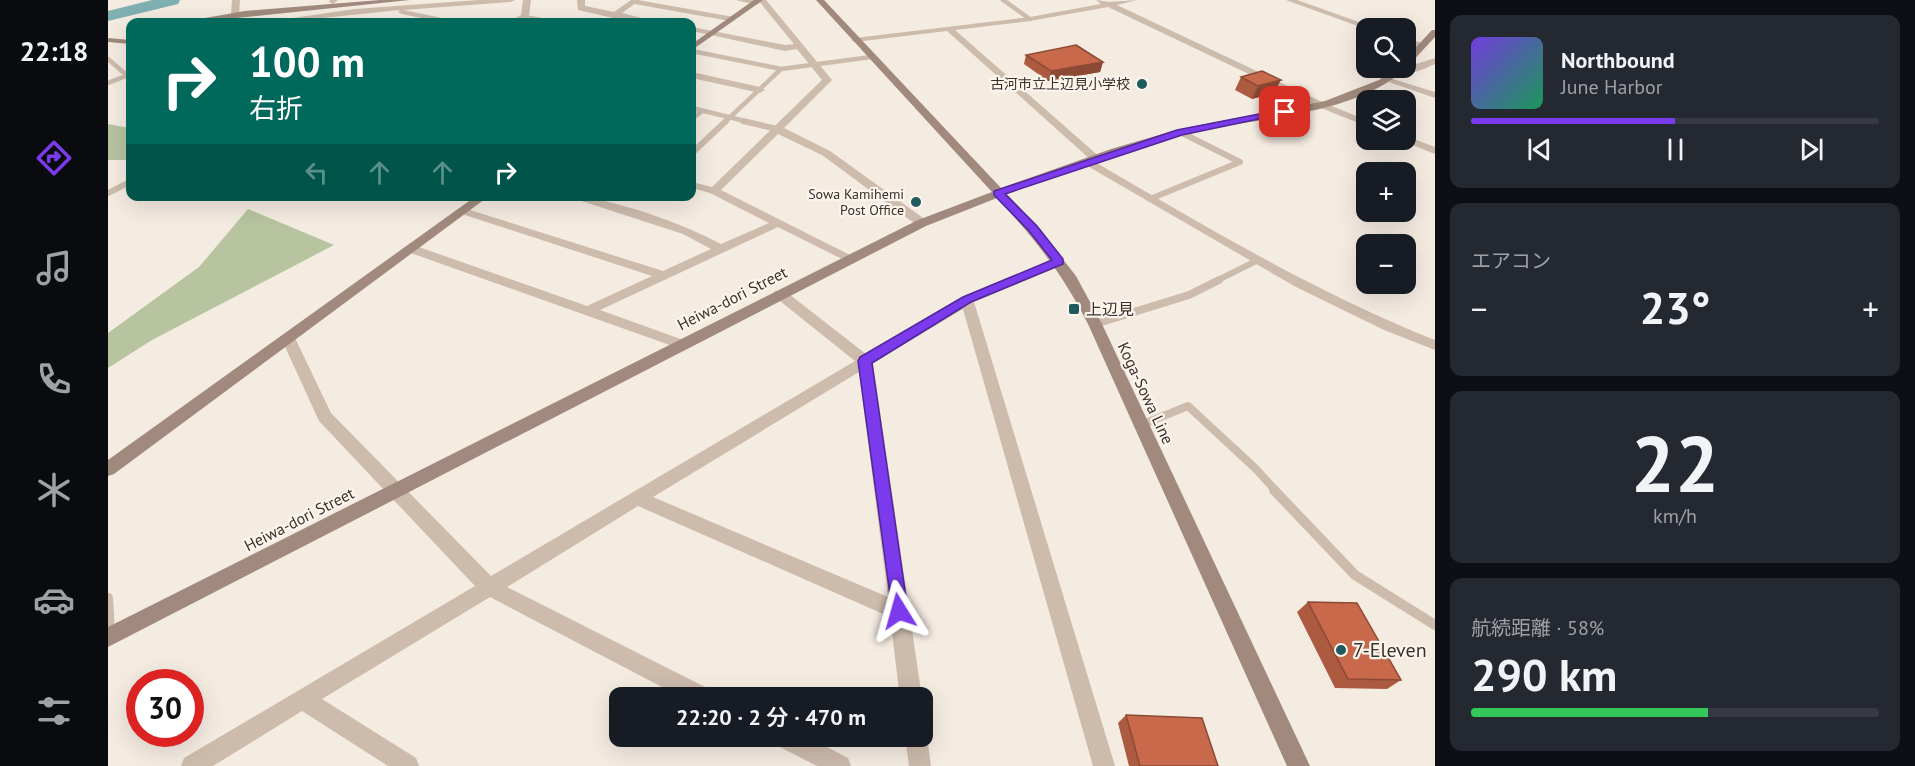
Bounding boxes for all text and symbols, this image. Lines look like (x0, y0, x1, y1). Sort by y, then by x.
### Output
map controls (1356, 18, 1416, 294)
button: search (1356, 18, 1416, 78)
text: 22:18 (20, 34, 88, 68)
text: 100 m (249, 34, 365, 89)
icon: right (150, 42, 228, 120)
text: Northbound (1561, 46, 1675, 74)
text: June Harbor (1561, 74, 1663, 100)
place label: 古河市立上辺見小学校 (990, 75, 1130, 93)
marker: 古河市立上辺見小学校 (1135, 77, 1149, 91)
pin (1259, 86, 1310, 137)
button: layers (1356, 90, 1416, 150)
text: 右折 (249, 91, 303, 125)
icon: arrive (1268, 95, 1301, 128)
icon: previous (1523, 133, 1556, 166)
icon: pause (1659, 133, 1692, 166)
icon: next (1795, 133, 1828, 166)
icon: directions (33, 137, 75, 179)
icon: left (300, 156, 333, 189)
icon: ahead (363, 156, 396, 189)
icon: ahead (426, 156, 459, 189)
icon: right (489, 156, 522, 189)
button: + (1356, 162, 1416, 222)
place label: Sowa Kamihemi Post Office (808, 185, 904, 219)
marker: Sowa Kamihemi Post Office (909, 195, 923, 209)
button: − (1356, 234, 1416, 294)
icon: music (33, 247, 75, 289)
text: エアコン (1471, 248, 1551, 274)
street label: Heiwa-dori Street (674, 261, 791, 334)
text: 23° (1640, 278, 1710, 336)
text: − (1471, 287, 1488, 330)
text: + (1862, 287, 1879, 330)
place label: 上辺見 (1086, 299, 1134, 319)
marker: 上辺見 (1067, 302, 1081, 316)
street label: Koga-Sowa Line (1114, 339, 1178, 447)
icon: phone (33, 358, 75, 400)
text: 22 (1631, 413, 1719, 514)
icon: climate (33, 469, 75, 511)
street label: Heiwa-dori Street (241, 482, 358, 555)
text: km/h (1653, 503, 1697, 529)
icon: car (33, 579, 75, 621)
position arrow (867, 579, 931, 643)
text: 航続距離 · 58% (1471, 615, 1604, 641)
place label: 7-Eleven (1353, 637, 1427, 663)
marker: 7-Eleven (1334, 643, 1348, 657)
text: 290 km (1471, 645, 1617, 703)
speed limit sign: 30 (126, 669, 204, 747)
icon: filters (33, 690, 75, 732)
text: 22:20 · 2 分 · 470 m (676, 703, 866, 731)

